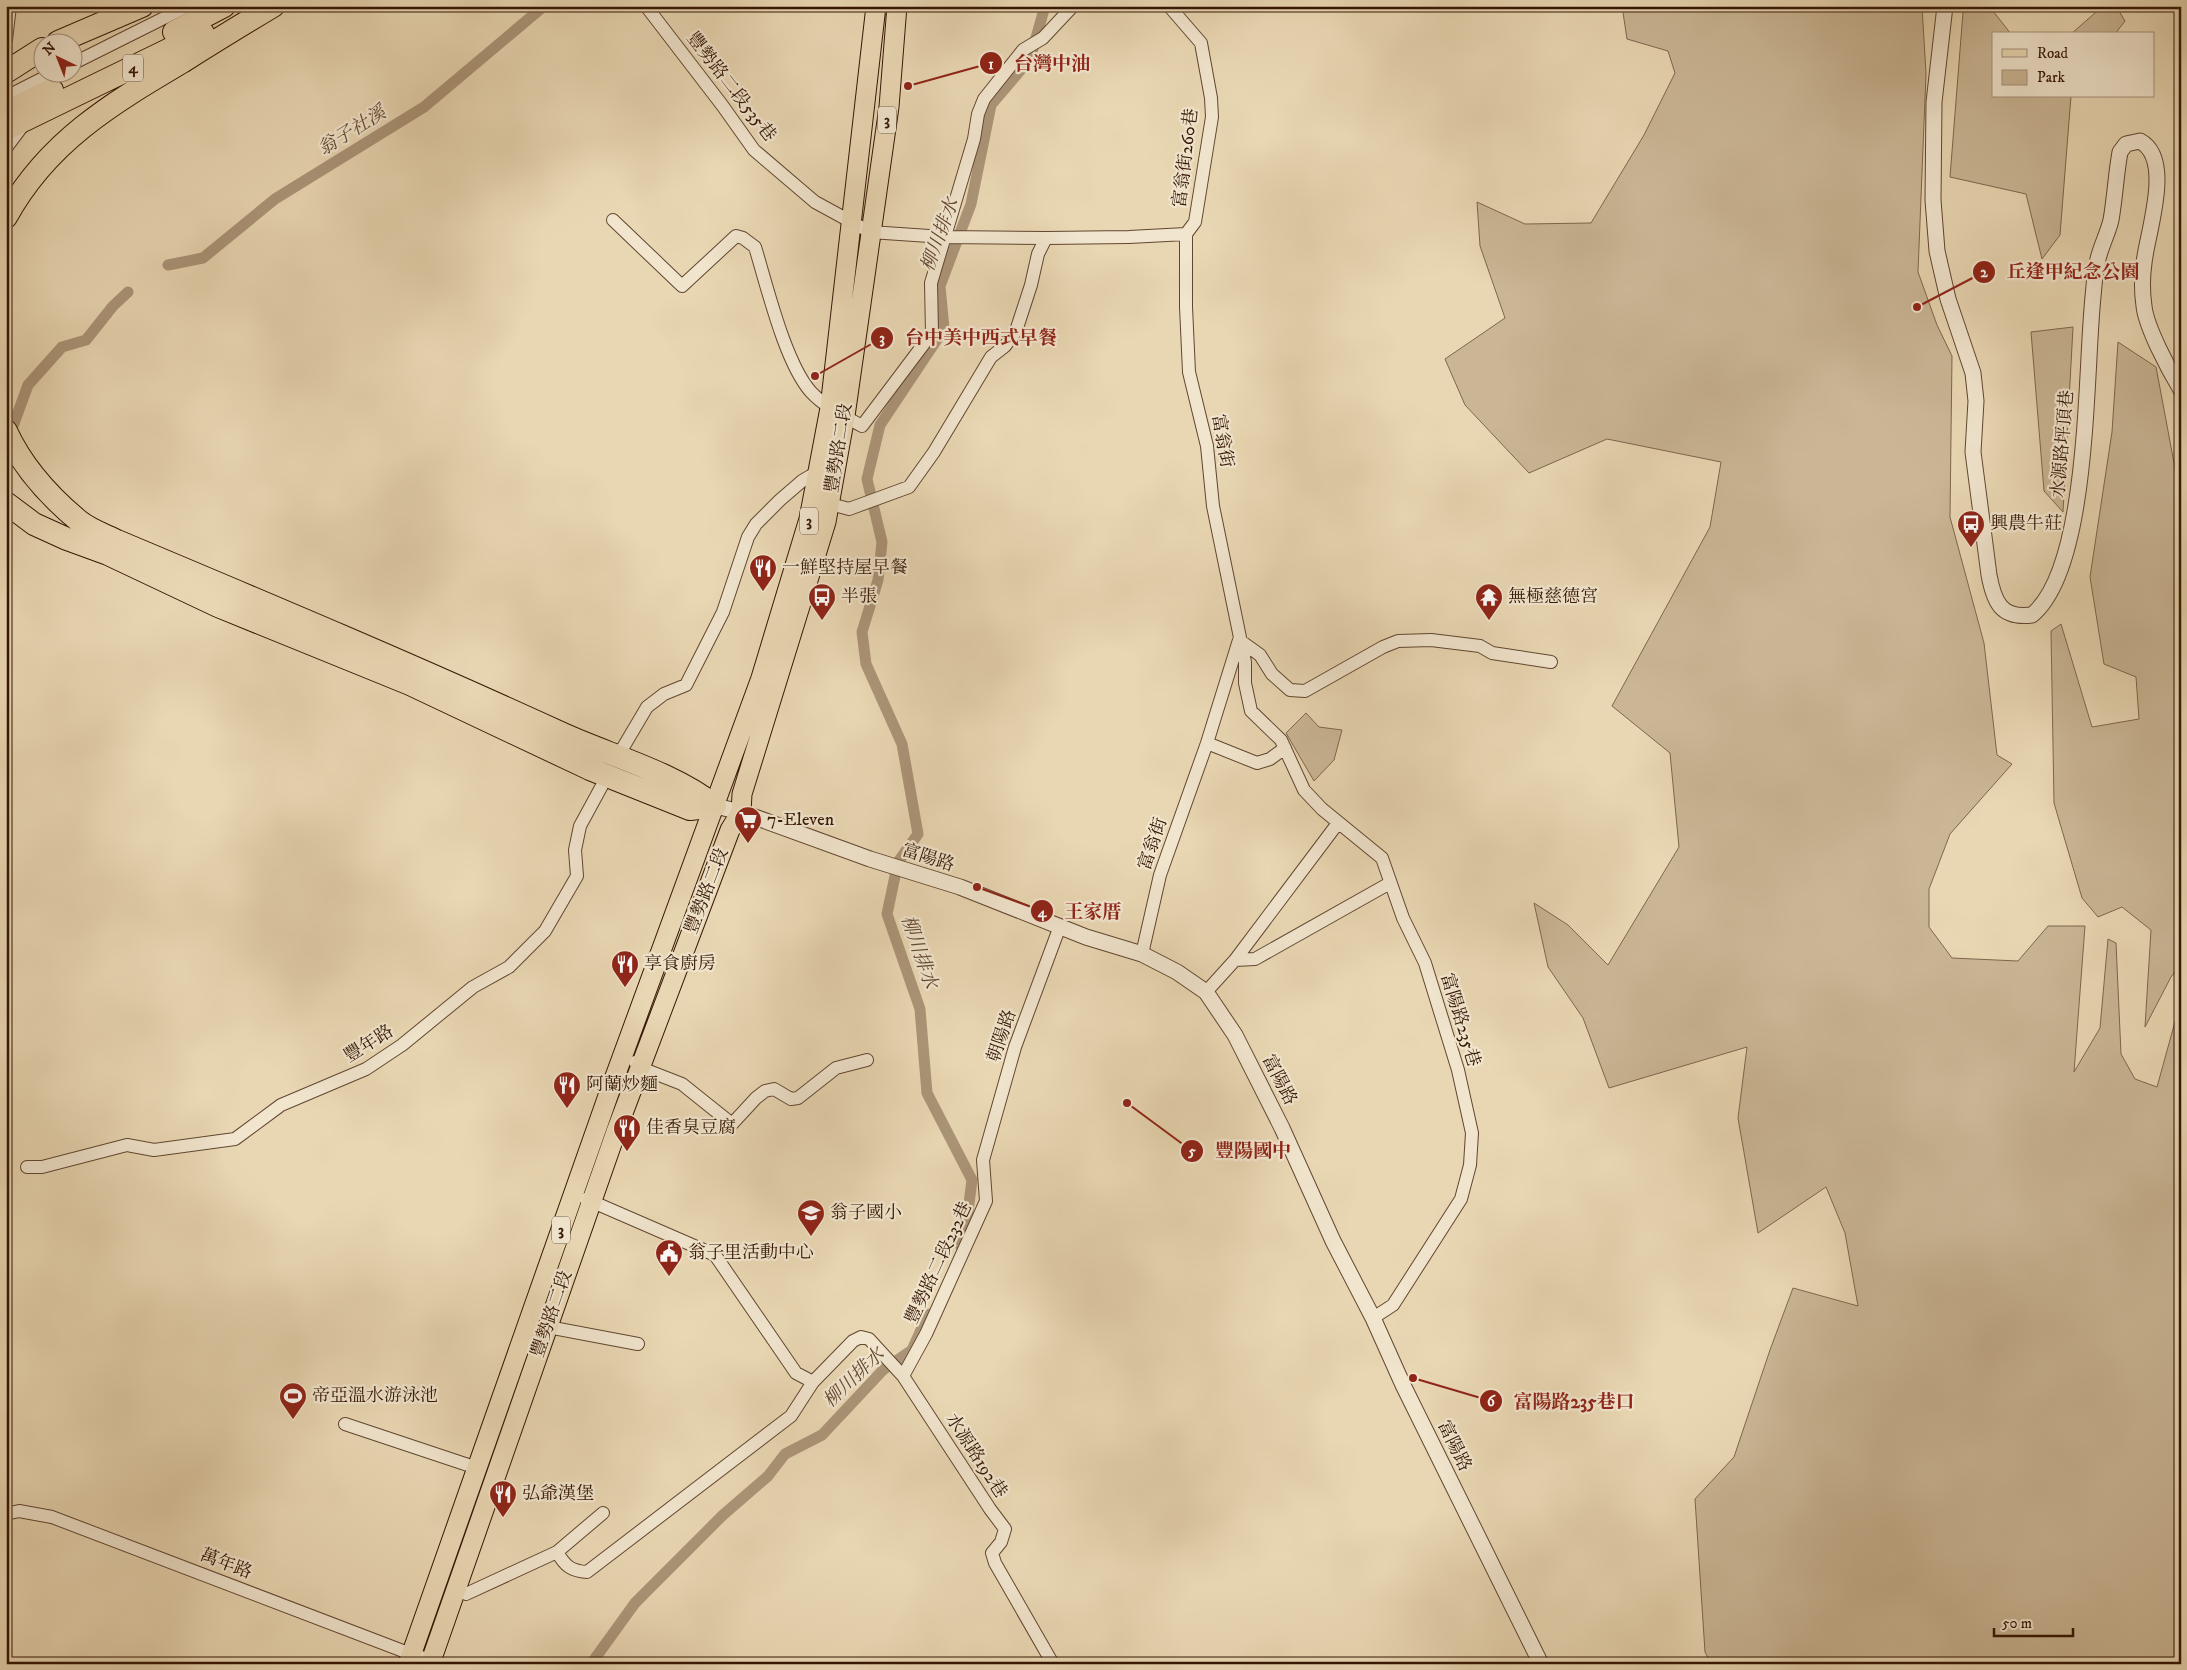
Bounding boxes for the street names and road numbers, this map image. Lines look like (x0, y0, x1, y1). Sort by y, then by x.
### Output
street label: 豐勢路二段535巷 (682, 28, 780, 146)
road number: 4 (123, 54, 143, 82)
road number: 3 (878, 106, 896, 134)
street label: 富翁街260巷 (1169, 107, 1203, 209)
street label: 水源路坪頂巷 (2047, 389, 2079, 499)
street label: 豐勢路二段 (821, 402, 857, 494)
street label: 富翁街 (1206, 413, 1238, 469)
road number: 3 (800, 508, 818, 534)
street label: 富翁街 (1134, 815, 1172, 873)
street label: 富陽路 (899, 839, 957, 877)
street label: 豐勢路二段 (681, 845, 733, 937)
street label: 富陽路235巷 (1435, 971, 1485, 1069)
street label: 朝陽路 (983, 1007, 1021, 1065)
street label: 豐年路 (340, 1020, 398, 1068)
street label: 富陽路 (1257, 1051, 1301, 1109)
street label: 豐勢路二段232巷 (901, 1198, 977, 1328)
road number: 3 (552, 1216, 570, 1244)
street label: 豐勢路二段 (527, 1268, 577, 1360)
street label: 水源路192巷 (941, 1410, 1011, 1502)
street label: 富陽路 (1432, 1417, 1476, 1475)
street label: 萬年路 (197, 1544, 255, 1584)

